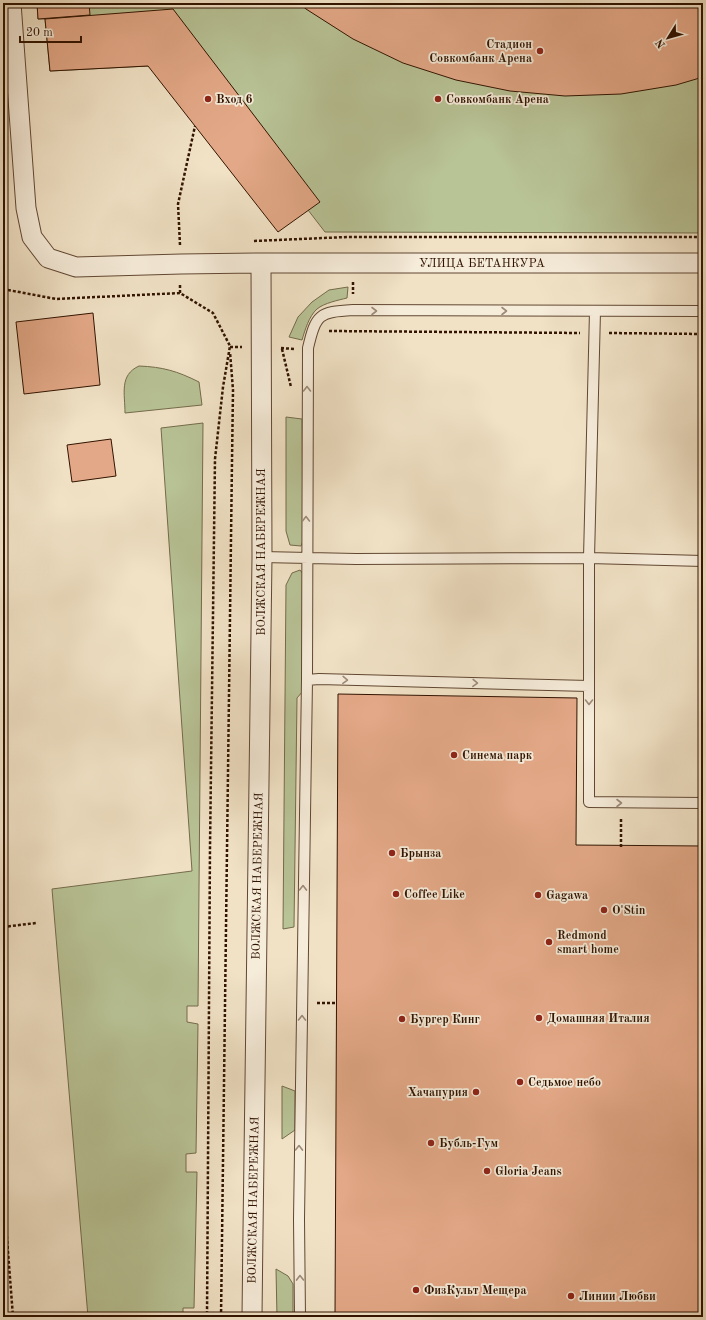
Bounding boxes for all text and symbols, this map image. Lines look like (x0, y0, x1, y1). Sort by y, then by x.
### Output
scale bar (20, 18, 81, 44)
north arrow (648, 18, 688, 58)
text: 20 m (26, 27, 53, 39)
text: N (654, 36, 668, 50)
place label: Стадион Совкомбанк Арена (429, 39, 532, 65)
marker: Стадион Совкомбанк Арена (535, 46, 545, 56)
marker: Вход 6 (203, 94, 213, 104)
place label: Вход 6 (216, 94, 252, 106)
marker: Совкомбанк Арена (433, 94, 443, 104)
place label: Совкомбанк Арена (446, 94, 549, 106)
street label: УЛИЦА БЕТАНКУРА (419, 258, 545, 270)
one-way arrow (371, 307, 377, 315)
one-way arrow (501, 307, 507, 315)
one-way arrow (303, 386, 311, 392)
street label: ВОЛЖСКАЯ НАБЕРЕЖНАЯ (256, 468, 268, 636)
one-way arrow (302, 516, 311, 522)
one-way arrow (342, 676, 348, 684)
one-way arrow (472, 679, 478, 687)
one-way arrow (585, 699, 593, 705)
marker: Синема парк (449, 750, 459, 760)
place label: Синема парк (462, 750, 533, 762)
street label: ВОЛЖСКАЯ НАБЕРЕЖНАЯ (251, 792, 265, 960)
one-way arrow (616, 799, 622, 807)
marker: Брынза (387, 848, 397, 858)
place label: Брынза (400, 848, 441, 860)
one-way arrow (299, 885, 308, 891)
marker: Coffee Like (391, 889, 401, 899)
place label: Coffee Like (404, 889, 465, 901)
marker: Gagawa (533, 890, 543, 900)
place label: Gagawa (546, 890, 588, 902)
marker: O'Stin (599, 905, 609, 915)
place label: O'Stin (612, 905, 646, 917)
place label: Redmond smart home (557, 930, 619, 956)
marker: Redmond smart home (544, 937, 554, 947)
marker: Домашняя Италия (534, 1013, 544, 1023)
place label: Домашняя Италия (547, 1013, 650, 1025)
marker: Бургер Кинг (397, 1014, 407, 1024)
place label: Бургер Кинг (410, 1014, 480, 1026)
one-way arrow (297, 1015, 306, 1021)
marker: Седьмое небо (515, 1077, 525, 1087)
place label: Седьмое небо (528, 1077, 601, 1089)
place label: Хачапурия (408, 1087, 468, 1099)
marker: Хачапурия (471, 1087, 481, 1097)
street label: ВОЛЖСКАЯ НАБЕРЕЖНАЯ (247, 1116, 261, 1284)
marker: Бубль-Гум (426, 1138, 436, 1148)
place label: Бубль-Гум (439, 1138, 498, 1150)
one-way arrow (295, 1145, 304, 1151)
marker: Gloria Jeans (482, 1166, 492, 1176)
place label: Gloria Jeans (495, 1166, 562, 1178)
one-way arrow (296, 1275, 304, 1281)
marker: ФизКульт Мещера (411, 1285, 421, 1295)
place label: ФизКульт Мещера (424, 1285, 526, 1297)
marker: Линии Любви (566, 1291, 576, 1301)
place label: Линии Любви (579, 1291, 656, 1303)

